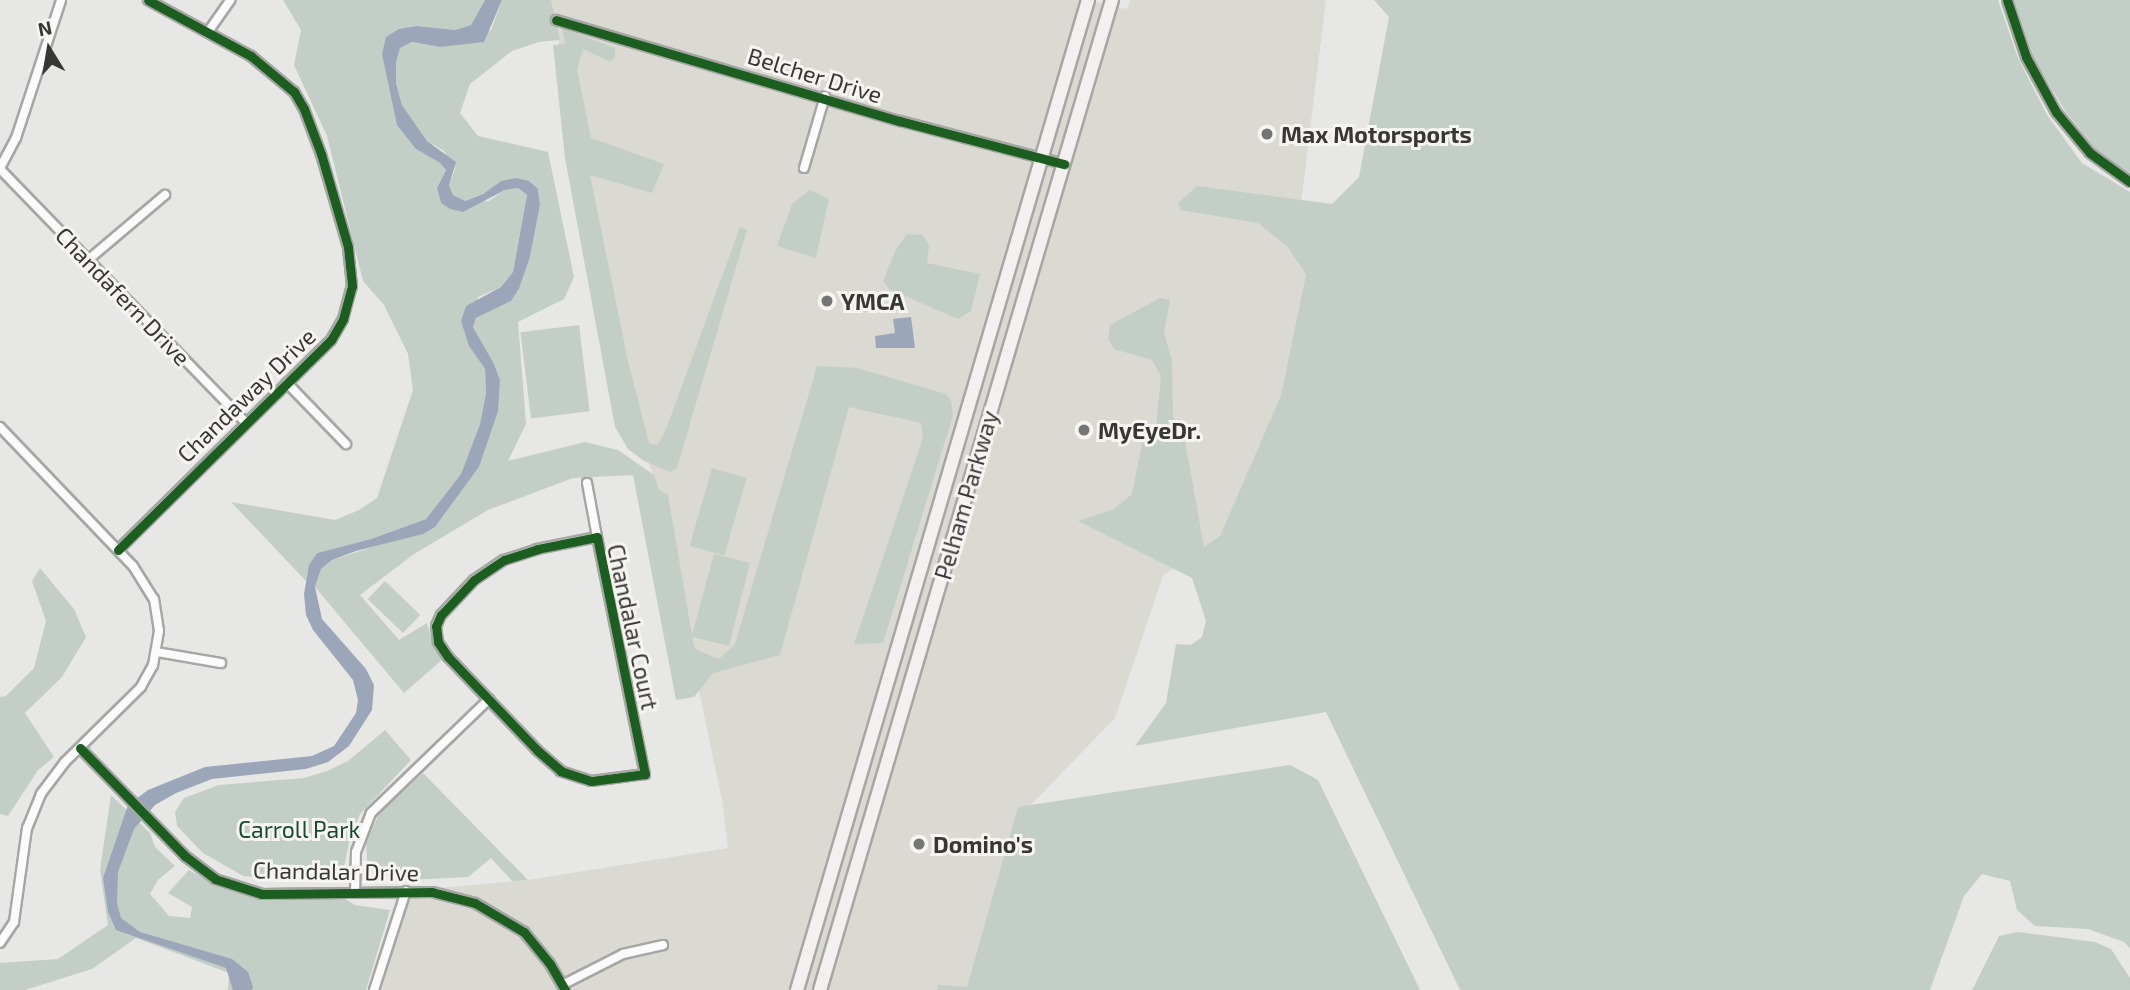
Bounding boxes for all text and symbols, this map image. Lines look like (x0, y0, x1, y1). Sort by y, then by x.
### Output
north arrow (14, 14, 84, 84)
text: N (36, 15, 54, 40)
street label: Belcher Drive (744, 41, 886, 109)
place label: Max Motorsports (1281, 120, 1472, 148)
marker: Max Motorsports (1259, 126, 1275, 142)
street label: Chandafern Drive (50, 221, 196, 371)
place label: YMCA (841, 287, 904, 315)
marker: YMCA (819, 293, 835, 309)
street label: Chandaway Drive (171, 322, 321, 468)
street label: Pelham Parkway (929, 407, 1003, 583)
place label: MyEyeDr. (1098, 416, 1201, 444)
marker: MyEyeDr. (1076, 422, 1092, 438)
street label: Chandalar Court (602, 541, 664, 713)
park label: Carroll Park (238, 815, 360, 843)
place label: Domino's (933, 830, 1033, 858)
marker: Domino's (911, 836, 927, 852)
street label: Chandalar Drive (252, 856, 420, 886)

